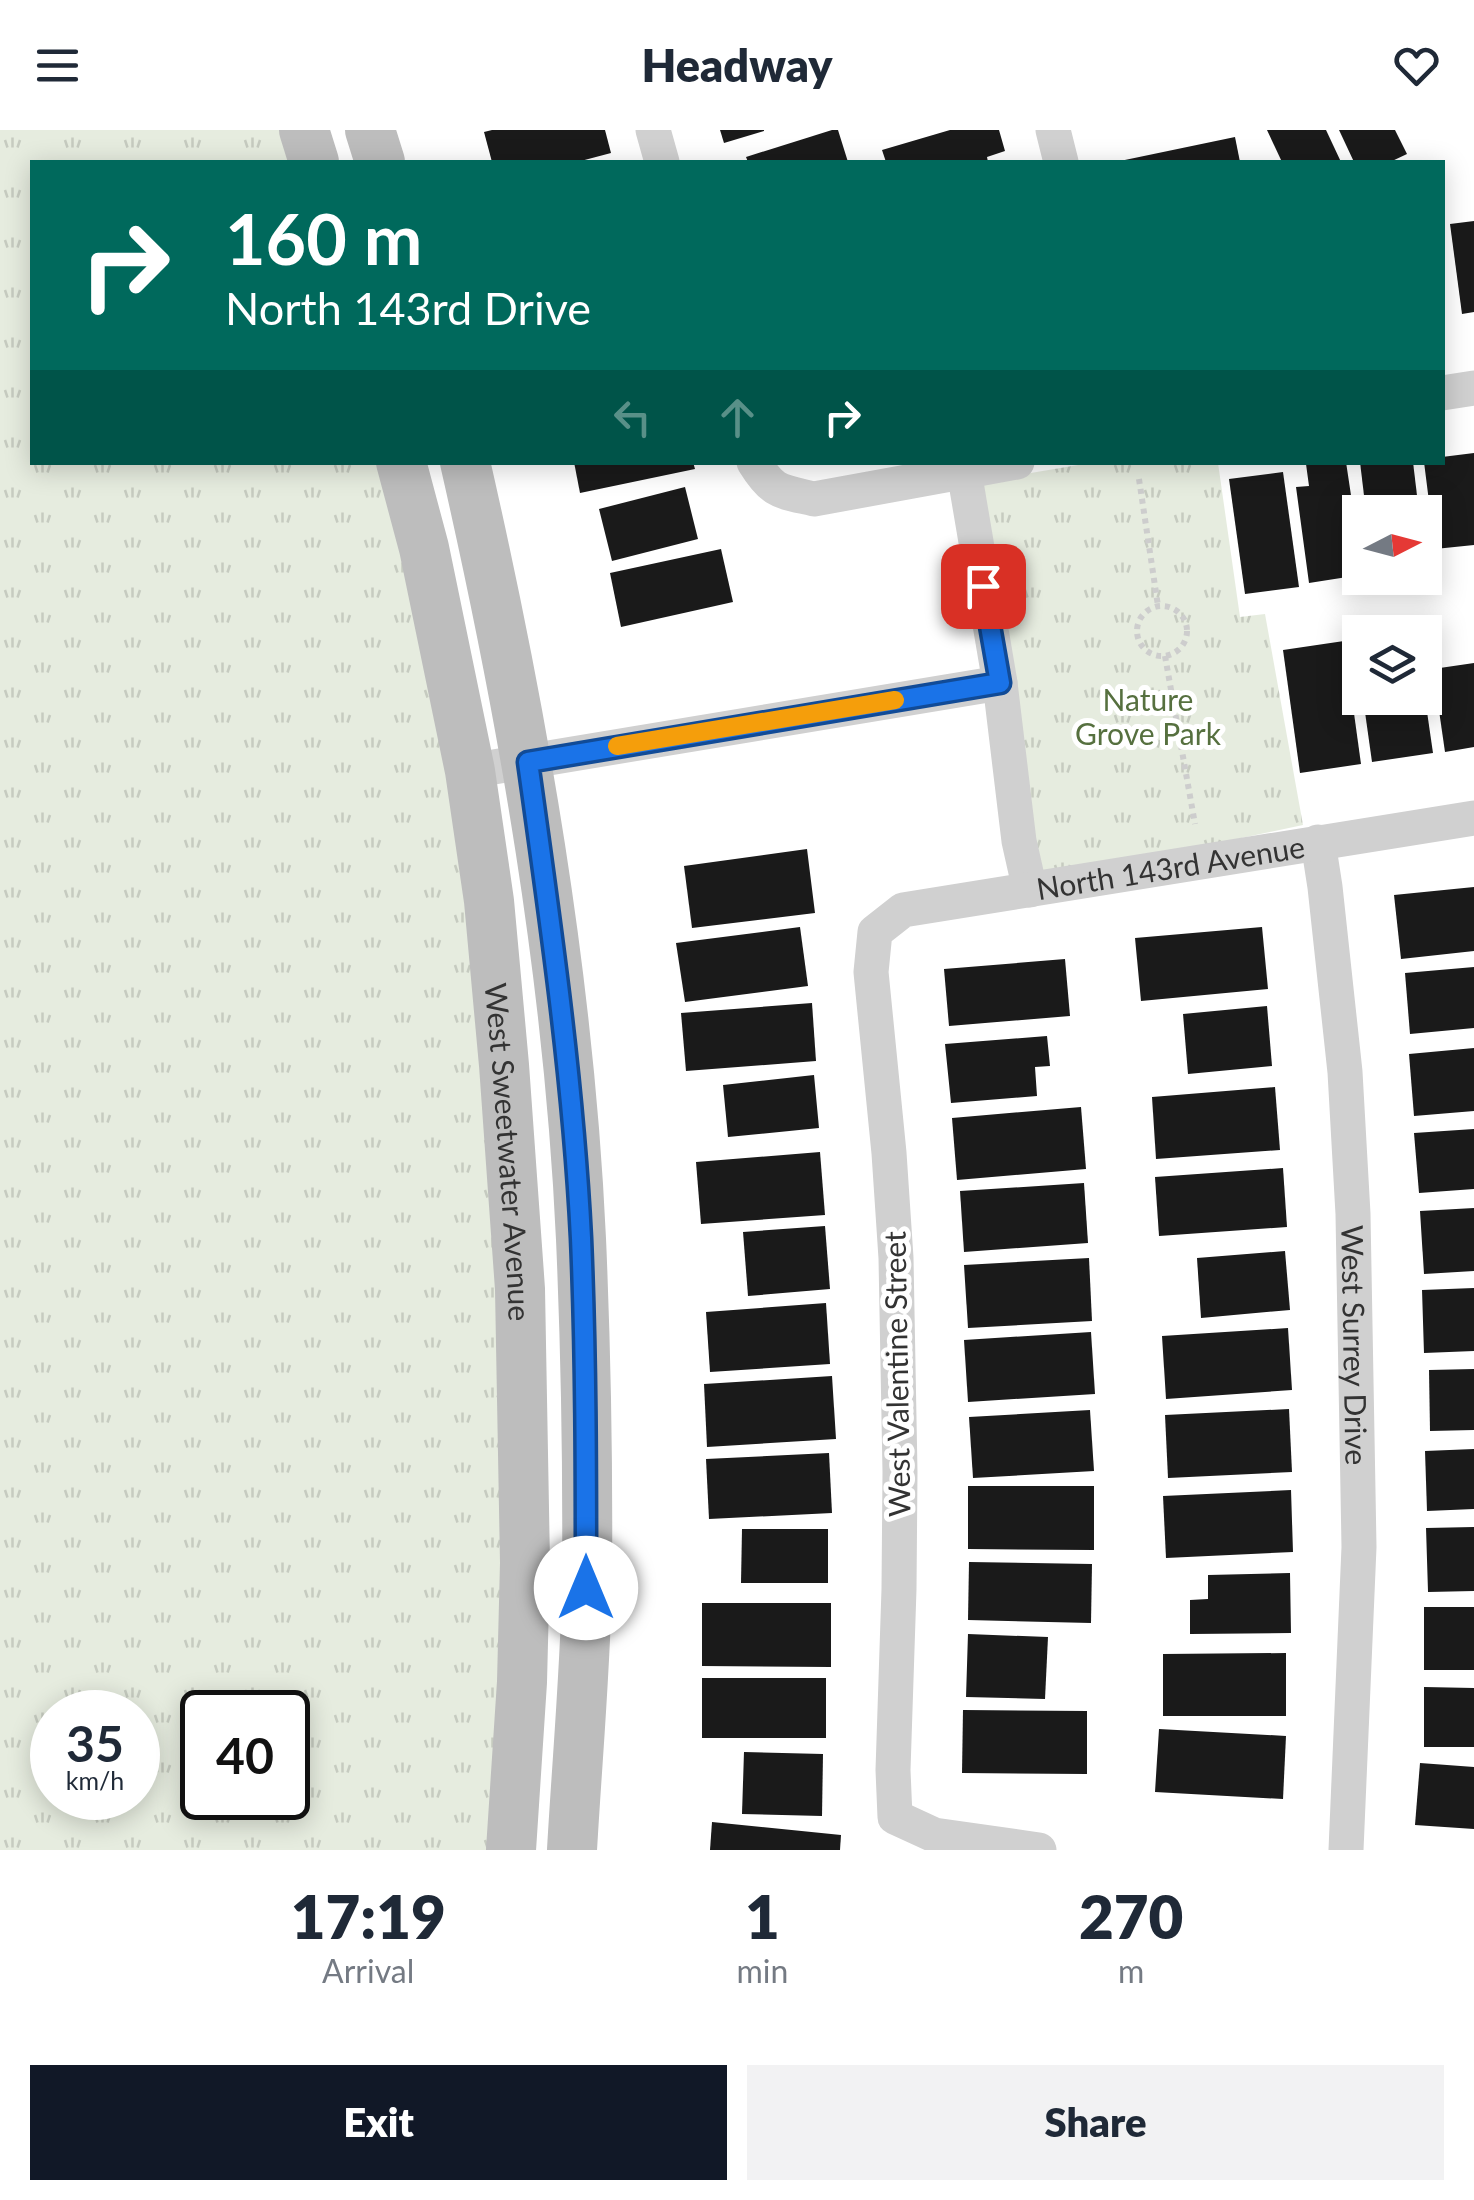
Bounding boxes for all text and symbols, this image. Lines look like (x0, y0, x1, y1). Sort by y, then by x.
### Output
icon: menu (30, 38, 85, 93)
text: Headway (642, 38, 832, 92)
icon: heart (1389, 38, 1444, 93)
text: 160 m (225, 196, 422, 280)
icon: right (60, 200, 190, 330)
text: North 143rd Drive (225, 281, 591, 335)
icon: left (605, 390, 660, 445)
icon: ahead (710, 390, 765, 445)
icon: right (815, 390, 870, 445)
north arrow (1342, 495, 1442, 595)
map controls (1342, 495, 1442, 715)
pin (941, 544, 1026, 629)
icon: arrive (956, 559, 1011, 614)
button: layers (1342, 615, 1442, 715)
park label: Nature Grove Park (1075, 681, 1222, 751)
street label: North 143rd Avenue (1034, 828, 1307, 906)
street label: West Sweetwater Avenue (479, 981, 539, 1322)
street label: West Surrey Drive (1335, 1225, 1376, 1465)
street label: West Valentine Street (876, 1231, 916, 1517)
position arrow (534, 1536, 638, 1640)
speed limit sign: 40 (180, 1690, 310, 1820)
text: 35 (66, 1713, 124, 1773)
text: km/h (66, 1765, 124, 1795)
text: 17:19 (291, 1880, 446, 1952)
text: 1 (745, 1880, 780, 1952)
text: 270 (1079, 1880, 1183, 1952)
text: Arrival (322, 1951, 414, 1990)
text: min (736, 1951, 788, 1990)
text: m (1118, 1951, 1144, 1990)
button: Exit (30, 2065, 727, 2180)
button: Share (747, 2065, 1444, 2180)

